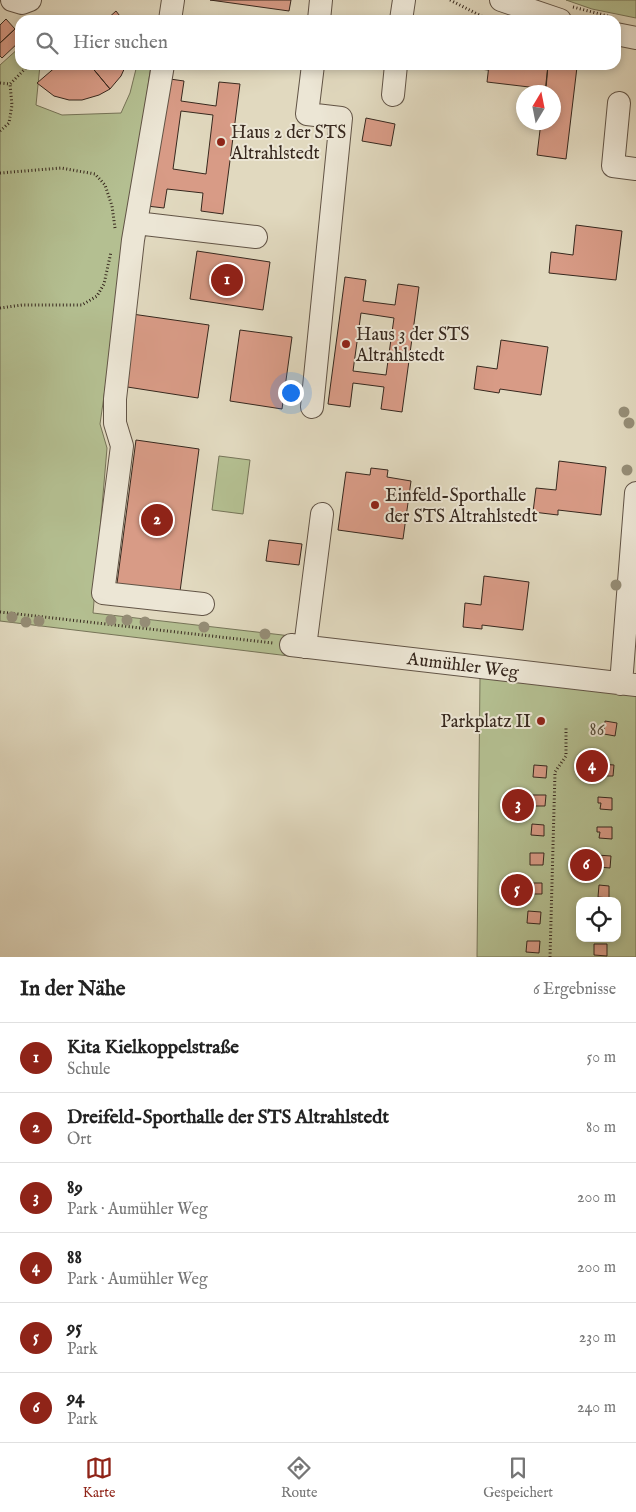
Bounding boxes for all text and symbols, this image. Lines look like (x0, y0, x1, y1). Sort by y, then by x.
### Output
search box (15, 15, 621, 70)
icon: search (33, 29, 61, 57)
text: Hier suchen (73, 31, 168, 55)
north arrow (516, 85, 561, 130)
place label: Haus 2 der STS Altrahlstedt (230, 122, 346, 166)
marker: Haus 2 der STS Altrahlstedt (215, 136, 227, 148)
pin: 1 (211, 261, 243, 299)
place label: Haus 3 der STS Altrahlstedt (355, 324, 469, 368)
marker: Haus 3 der STS Altrahlstedt (340, 338, 352, 350)
your location (278, 380, 304, 406)
place label: Einfeld-Sporthalle der STS Altrahlstedt (385, 485, 538, 529)
marker: Einfeld-Sporthalle der STS Altrahlstedt (369, 499, 381, 511)
pin: 2 (141, 501, 173, 539)
street label: Aumühler Weg (405, 648, 520, 685)
place label: Parkplatz II (440, 711, 531, 734)
marker: Parkplatz II (535, 715, 547, 727)
park label: 86 (590, 719, 605, 742)
pin: 4 (576, 747, 608, 785)
pin: 3 (502, 786, 534, 824)
pin: 6 (570, 846, 602, 884)
pin: 5 (501, 871, 533, 909)
map controls (576, 897, 621, 942)
button: locate (576, 897, 621, 942)
text: In der Nähe (20, 976, 126, 1003)
text: 6 Ergebnisse (533, 980, 616, 1000)
text: Kita Kielkoppelstraße (67, 1036, 239, 1060)
text: 1 (33, 1048, 39, 1068)
text: 50 m (587, 1048, 616, 1068)
text: Schule (67, 1060, 110, 1080)
text: Dreifeld-Sporthalle der STS Altrahlstedt (67, 1106, 389, 1130)
text: 2 (32, 1118, 40, 1138)
text: 80 m (586, 1118, 616, 1138)
text: Ort (67, 1130, 92, 1150)
text: 89 (67, 1176, 83, 1200)
text: 3 (33, 1188, 39, 1208)
text: 200 m (577, 1188, 616, 1208)
text: Park · Aumühler Weg (67, 1200, 208, 1220)
text: 88 (67, 1246, 82, 1270)
text: 4 (32, 1258, 40, 1278)
text: 200 m (577, 1258, 616, 1278)
text: Park · Aumühler Weg (67, 1270, 208, 1290)
text: 95 (67, 1316, 82, 1340)
text: 5 (33, 1328, 39, 1348)
text: 230 m (579, 1328, 616, 1348)
text: Park (67, 1340, 97, 1360)
text: 94 (67, 1386, 85, 1410)
text: 6 (33, 1398, 39, 1418)
text: 240 m (577, 1398, 616, 1418)
text: Park (67, 1410, 97, 1430)
tab: Karte (83, 1454, 115, 1502)
tab: Route (281, 1454, 318, 1502)
tab: Gespeichert (483, 1454, 553, 1502)

